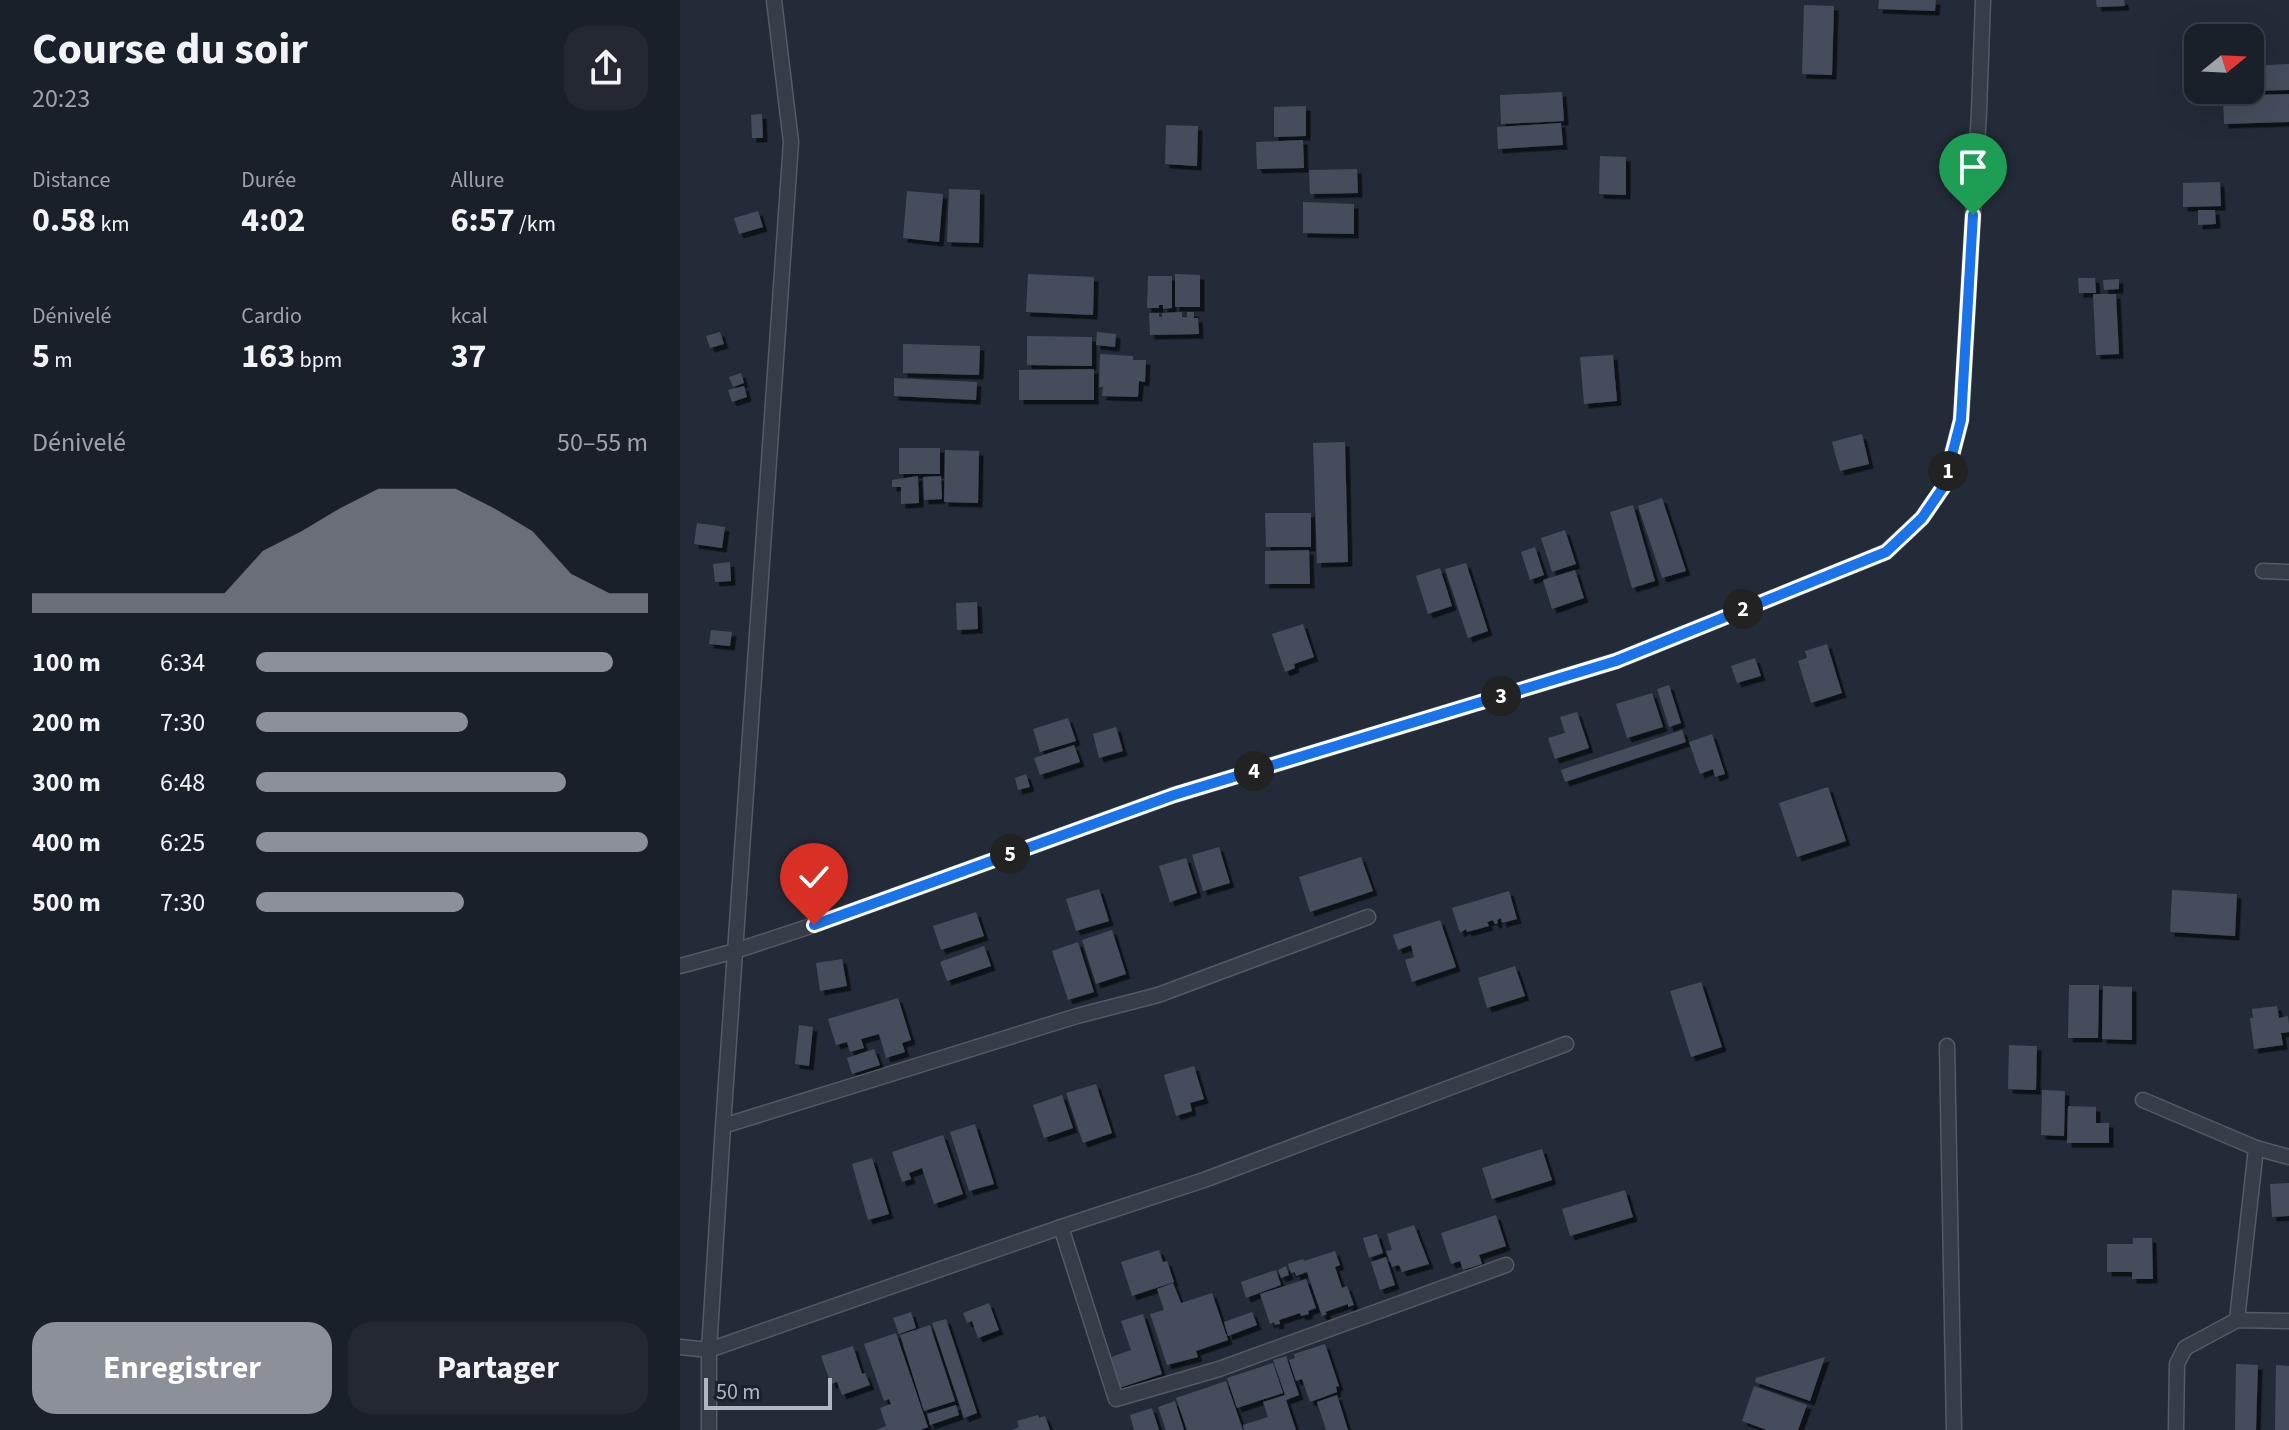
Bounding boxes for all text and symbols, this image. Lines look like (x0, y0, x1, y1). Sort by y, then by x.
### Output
text: Course du soir (32, 18, 308, 81)
north arrow (2184, 24, 2264, 104)
map controls (2184, 24, 2264, 104)
button: share (564, 26, 648, 110)
text: 20:23 (32, 80, 90, 117)
pin (1939, 133, 2007, 215)
icon: arrive (1951, 145, 1995, 189)
text: Distance (32, 164, 110, 196)
text: Durée (241, 164, 296, 196)
text: Allure (451, 164, 504, 196)
text: 0.58 (32, 196, 96, 245)
text: 4:02 (241, 196, 305, 245)
text: 6:57 (451, 196, 515, 245)
text: km (96, 208, 130, 240)
text: /km (515, 208, 556, 240)
text: Dénivelé (32, 300, 112, 332)
text: Cardio (241, 300, 302, 332)
text: kcal (451, 300, 488, 332)
text: 5 (32, 332, 50, 381)
text: 163 (241, 332, 295, 381)
text: 37 (451, 332, 487, 381)
text: m (50, 344, 73, 376)
text: bpm (295, 344, 342, 376)
text: Dénivelé (32, 424, 126, 461)
text: 50–55 m (557, 424, 648, 461)
pin: 1 (1928, 451, 1968, 491)
text: 1 (1942, 455, 1954, 487)
pin: 2 (1723, 589, 1763, 629)
text: 2 (1737, 593, 1749, 625)
text: 100 m (32, 644, 101, 681)
text: 6:34 (160, 644, 205, 681)
pin: 3 (1481, 676, 1521, 716)
text: 3 (1495, 680, 1507, 712)
text: 200 m (32, 704, 101, 741)
text: 7:30 (160, 704, 205, 741)
pin: 4 (1234, 751, 1274, 791)
text: 4 (1248, 755, 1260, 787)
text: 300 m (32, 764, 101, 801)
text: 6:48 (160, 764, 205, 801)
text: 400 m (32, 824, 101, 861)
text: 6:25 (160, 824, 205, 861)
pin: 5 (990, 834, 1030, 874)
text: 5 (1004, 838, 1016, 870)
pin (780, 843, 848, 925)
icon: check (792, 855, 836, 899)
text: 500 m (32, 884, 101, 921)
text: 7:30 (160, 884, 205, 921)
button: Enregistrer (32, 1322, 332, 1414)
button: Partager (348, 1322, 648, 1414)
scale bar (704, 1374, 832, 1410)
text: 50 m (716, 1376, 761, 1408)

